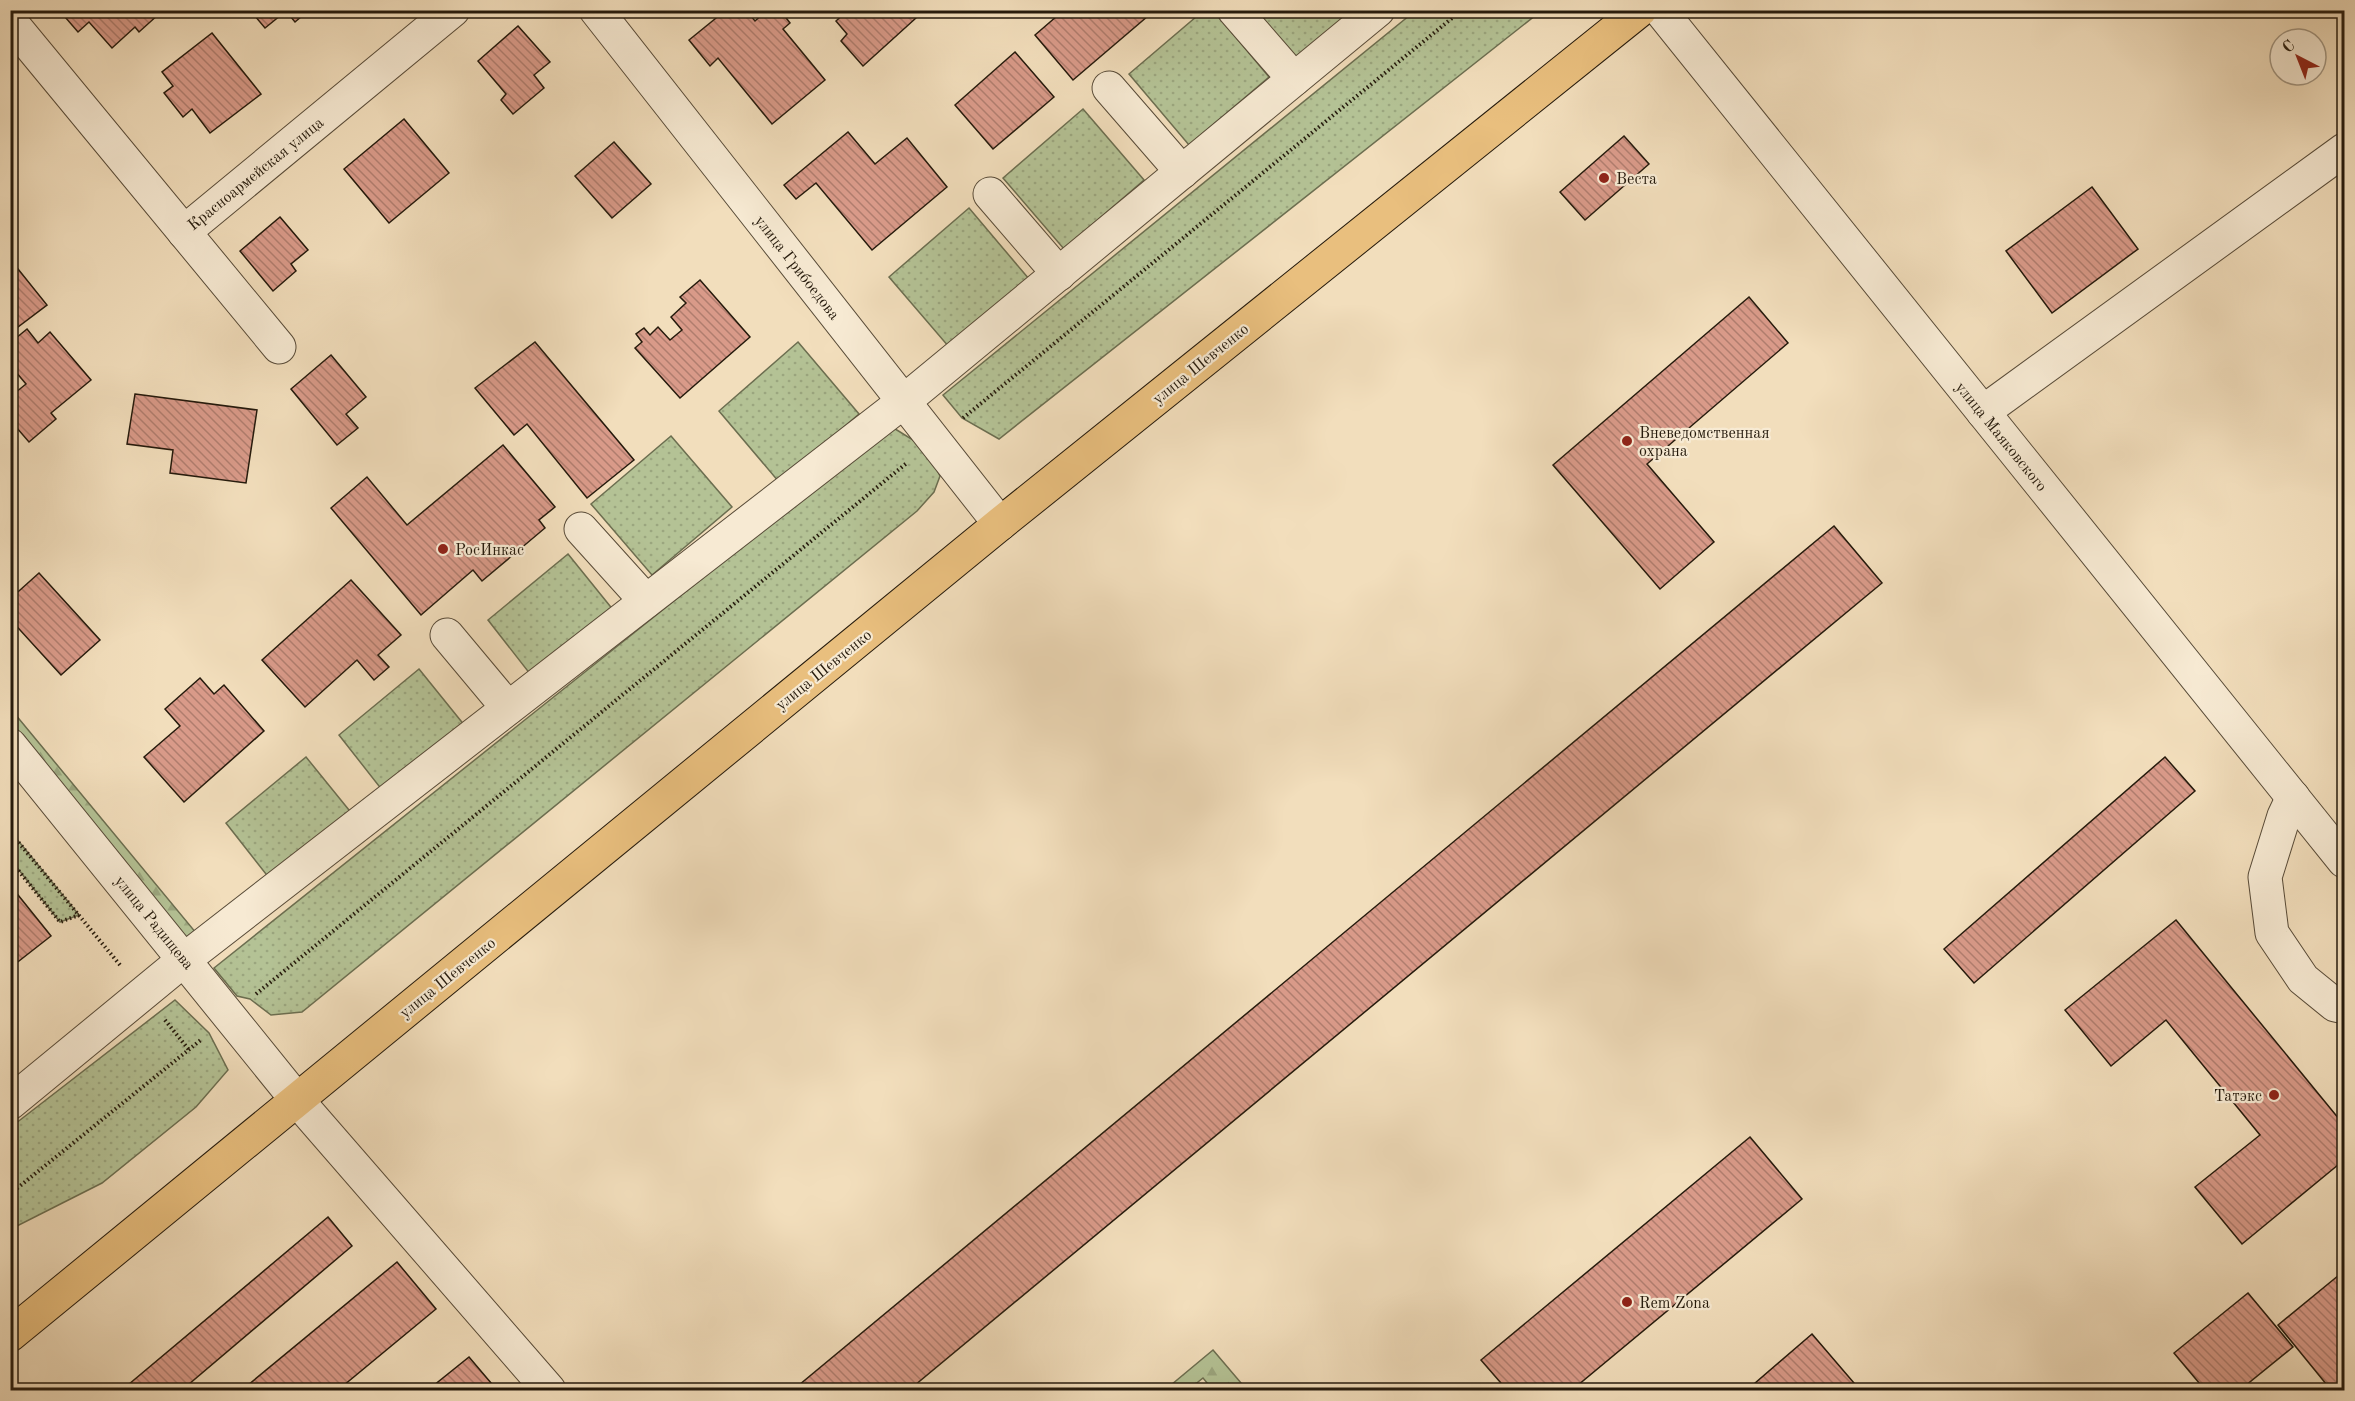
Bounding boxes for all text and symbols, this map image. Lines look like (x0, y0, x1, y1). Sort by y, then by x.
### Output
north arrow (2268, 27, 2328, 87)
text: С (2280, 38, 2299, 57)
street label: Красноармейская улица (185, 115, 327, 234)
marker: Веста (1597, 171, 1611, 185)
place label: Веста (1616, 172, 1657, 188)
street label: улица Грибоедова (751, 213, 842, 323)
street label: улица Шевченко (1150, 321, 1252, 408)
street label: улица Маяковского (1952, 379, 2049, 495)
place label: Вневедомственная охрана (1639, 426, 1770, 460)
marker: Вневедомственная охрана (1620, 434, 1634, 448)
marker: РосИнкас (436, 542, 450, 556)
place label: РосИнкас (455, 543, 524, 559)
street label: улица Шевченко (773, 627, 875, 714)
street label: улица Радищева (111, 873, 196, 973)
street label: улица Шевченко (397, 935, 499, 1022)
marker: Татэкс (2267, 1088, 2281, 1102)
place label: Татэкс (2214, 1089, 2262, 1105)
marker: Rem Zona (1620, 1295, 1634, 1309)
place label: Rem Zona (1639, 1296, 1710, 1312)

